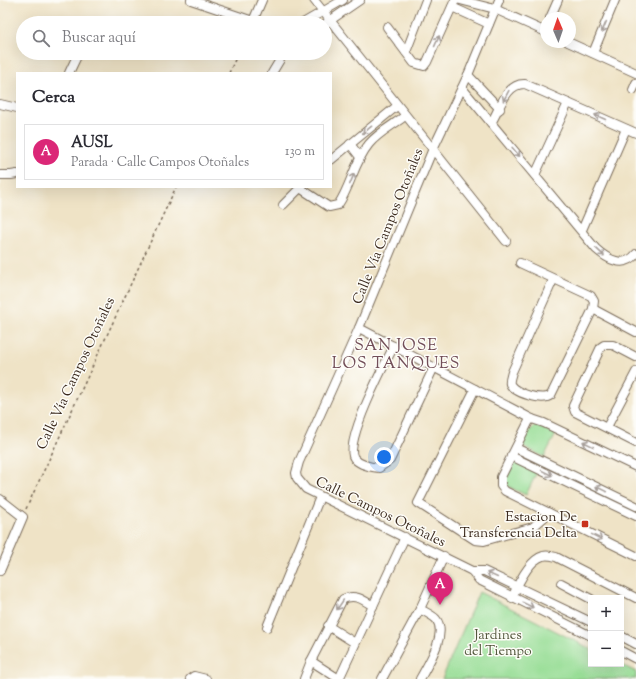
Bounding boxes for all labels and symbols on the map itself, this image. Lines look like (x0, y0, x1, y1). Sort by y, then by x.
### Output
north arrow (540, 12, 576, 48)
one-way arrow (600, 20, 607, 32)
one-way arrow (434, 35, 441, 47)
one-way arrow (502, 90, 510, 102)
one-way arrow (595, 113, 607, 121)
one-way arrow (361, 126, 372, 135)
street label: Calle Vía Campos Otoñales (348, 146, 429, 308)
one-way arrow (512, 147, 521, 158)
one-way arrow (348, 173, 356, 185)
one-way arrow (595, 247, 605, 257)
street label: Calle Vía Campos Otoñales (33, 294, 121, 453)
district label: SAN JOSE LOS TANQUES (332, 335, 460, 376)
one-way arrow (583, 440, 595, 447)
your location (374, 447, 394, 467)
one-way arrow (540, 470, 552, 477)
street label: Calle Campos Otoñales (312, 473, 449, 553)
one-way arrow (595, 485, 607, 492)
place label: Estacion De Transferencia Delta (460, 508, 578, 544)
marker: Estacion De Transferencia Delta (580, 519, 590, 529)
one-way arrow (591, 533, 603, 541)
one-way arrow (487, 571, 499, 578)
pin: A (427, 572, 453, 605)
one-way arrow (336, 599, 344, 610)
one-way arrow (522, 602, 534, 610)
park label: Jardines del Tiempo (464, 626, 532, 662)

